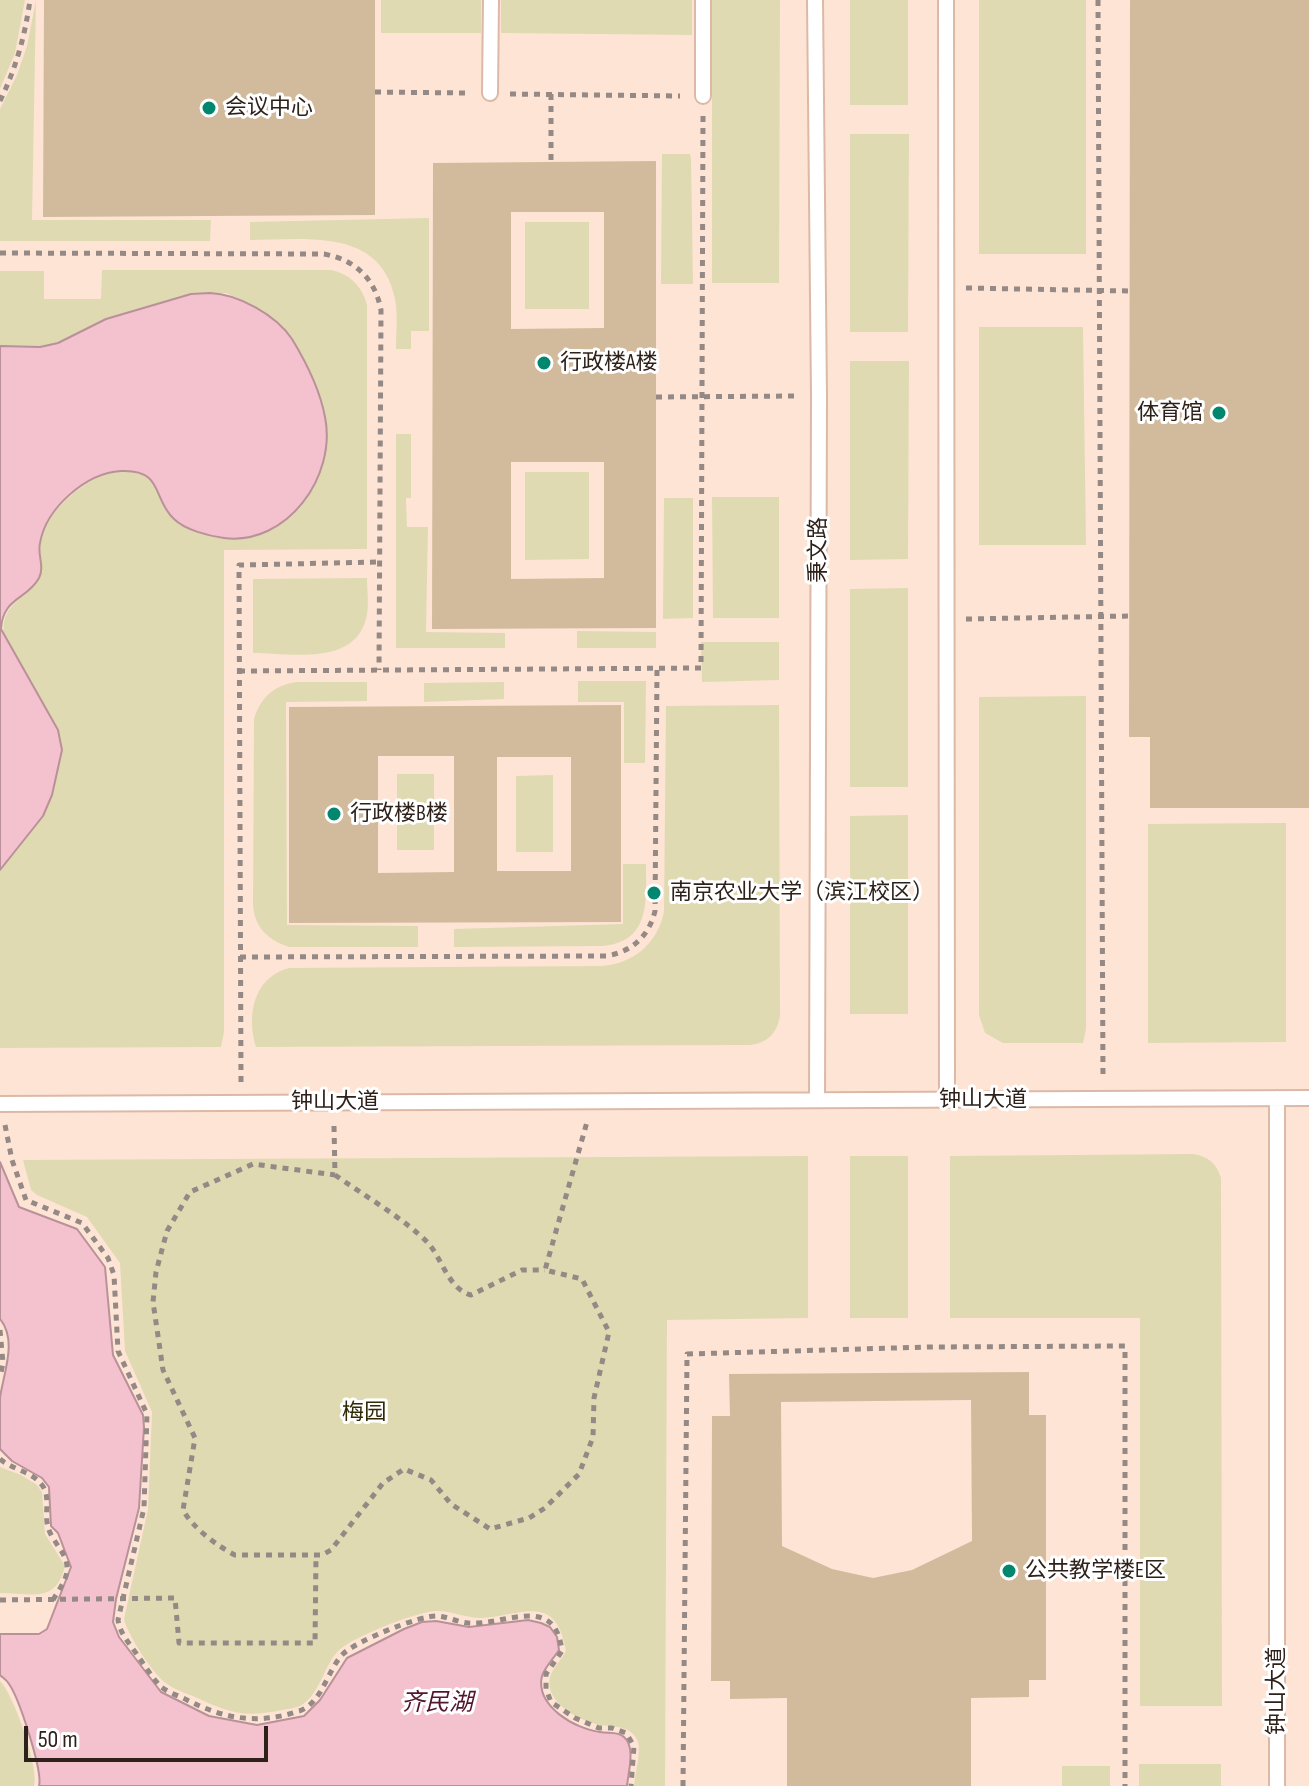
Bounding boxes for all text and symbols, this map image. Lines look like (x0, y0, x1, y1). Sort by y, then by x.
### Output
place label: 会议中心 (225, 95, 313, 121)
marker: 会议中心 (200, 99, 218, 117)
place label: 行政楼A楼 (560, 350, 657, 376)
marker: 行政楼A楼 (535, 354, 553, 372)
place label: 体育馆 (1137, 400, 1203, 426)
marker: 体育馆 (1210, 404, 1228, 422)
street label: 秉文路 (806, 517, 832, 583)
place label: 行政楼B楼 (350, 801, 448, 827)
marker: 行政楼B楼 (325, 805, 343, 823)
place label: 南京农业大学（滨江校区） (670, 880, 934, 906)
marker: 南京农业大学（滨江校区） (645, 884, 663, 902)
street label: 钟山大道 (939, 1087, 1027, 1113)
street label: 钟山大道 (291, 1089, 379, 1115)
park label: 梅园 (342, 1400, 386, 1426)
place label: 公共教学楼E区 (1025, 1558, 1166, 1584)
marker: 公共教学楼E区 (1000, 1562, 1018, 1580)
street label: 钟山大道 (1264, 1647, 1290, 1735)
water label: 齐民湖 (401, 1690, 473, 1718)
scale bar (28, 1710, 272, 1760)
text: 50 m (38, 1725, 78, 1754)

